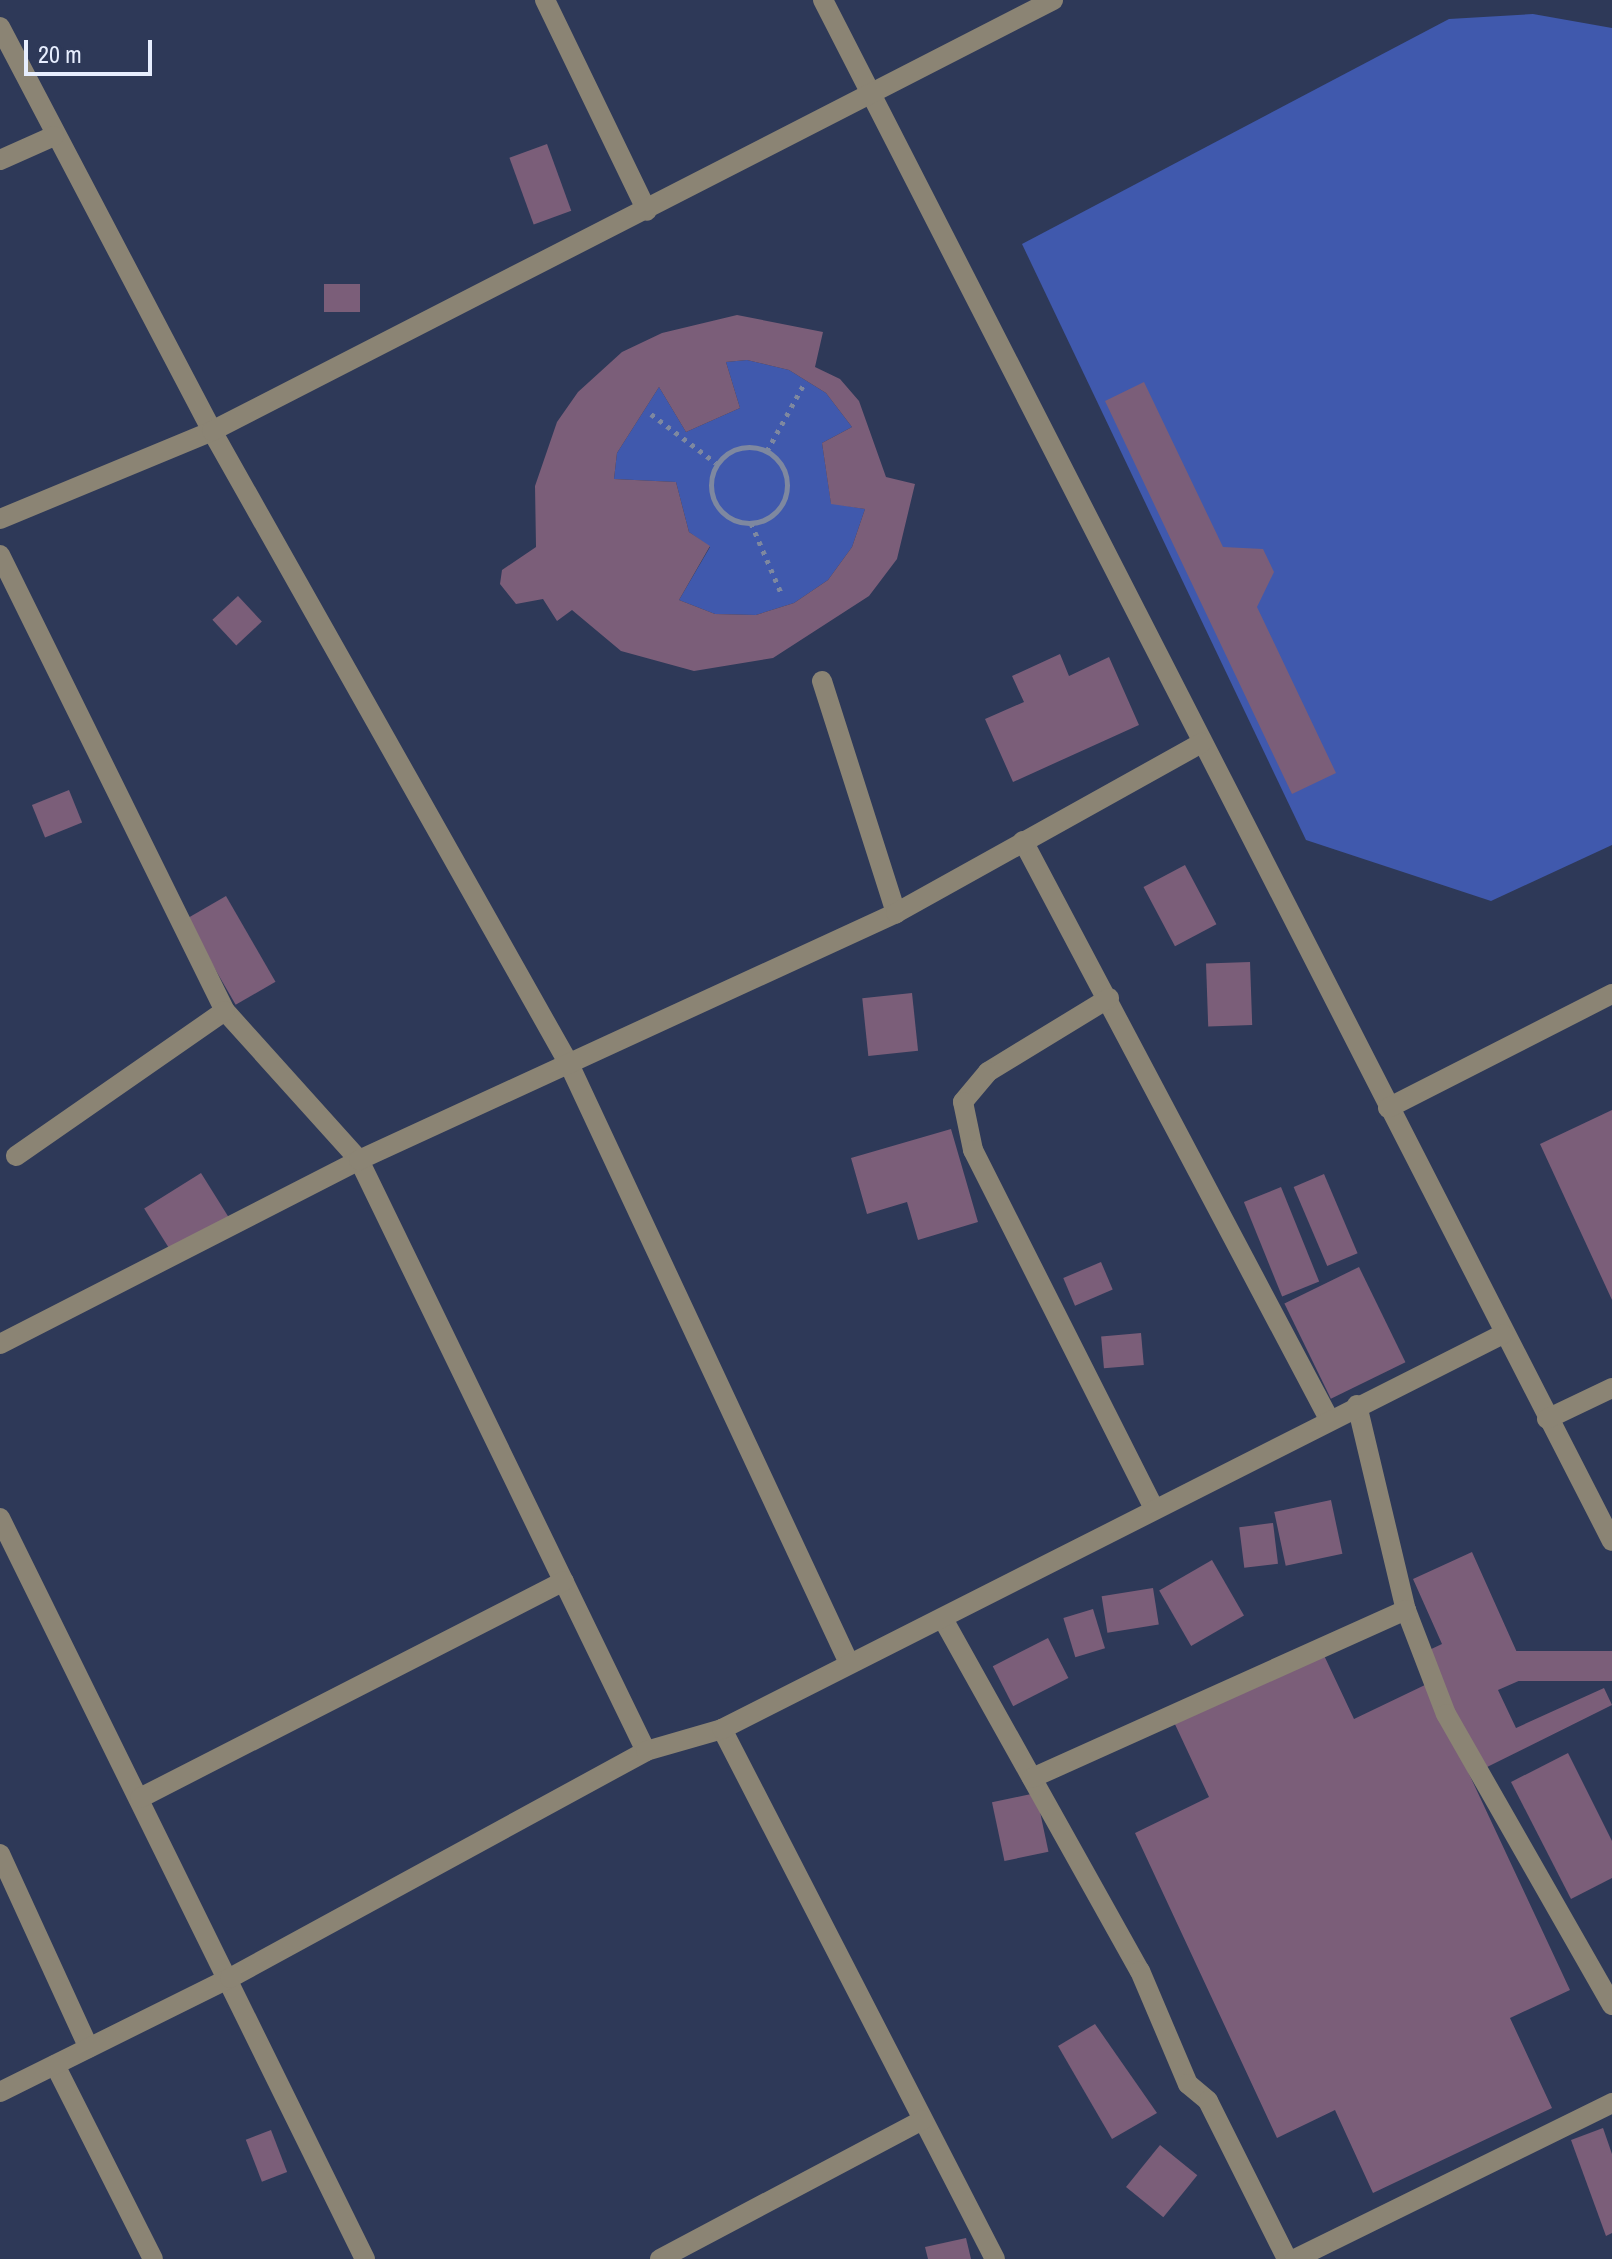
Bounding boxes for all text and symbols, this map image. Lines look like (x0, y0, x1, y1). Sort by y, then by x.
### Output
scale bar (28, 24, 156, 74)
text: 20 m (38, 38, 82, 70)

